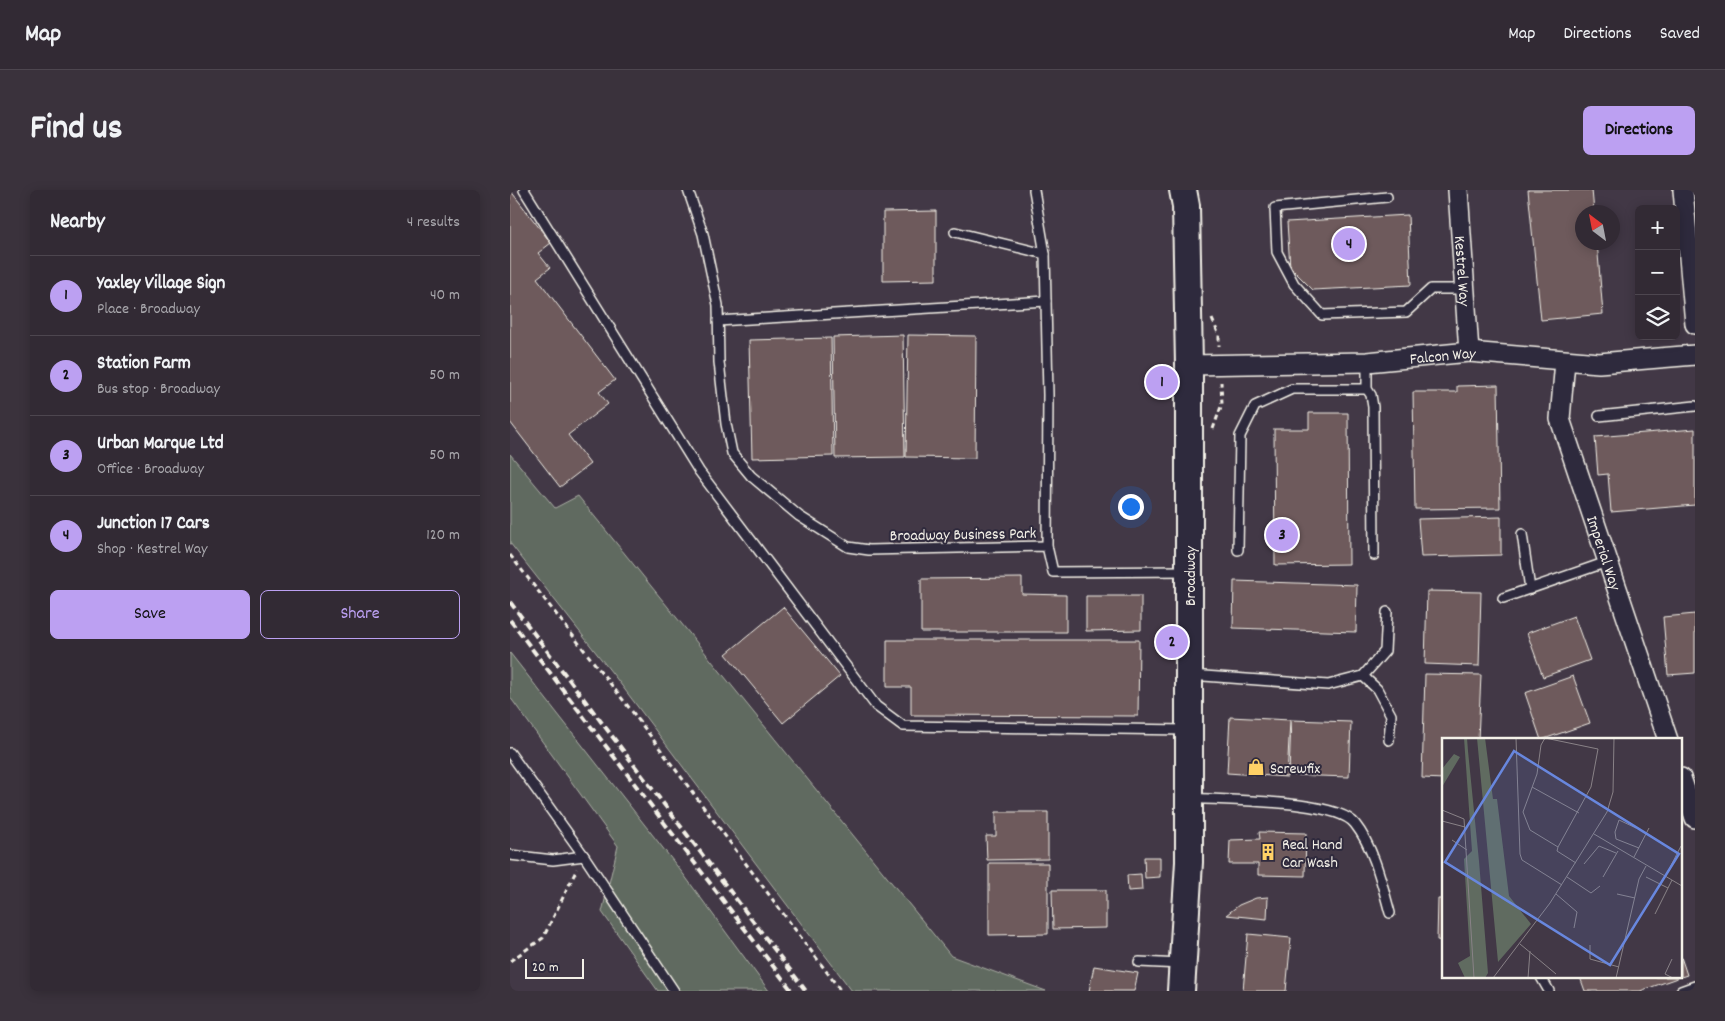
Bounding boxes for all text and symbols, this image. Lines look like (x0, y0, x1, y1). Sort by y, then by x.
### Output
text: Map (25, 18, 61, 52)
text: Map (1508, 22, 1535, 47)
text: Directions (1563, 22, 1632, 47)
text: Saved (1660, 22, 1700, 47)
text: Find us (30, 105, 122, 155)
button: Directions (1583, 106, 1695, 155)
north arrow (1575, 205, 1620, 250)
map controls (1635, 205, 1680, 340)
button: + (1635, 205, 1680, 250)
text: Nearby (50, 208, 105, 238)
text: 4 results (407, 211, 460, 234)
pin: 4 (1333, 225, 1365, 263)
street label: Kestrel Way (1447, 235, 1475, 308)
button: − (1635, 250, 1680, 295)
text: Yaxley Village Sign (97, 271, 225, 298)
text: 1 (64, 284, 68, 307)
text: 40 m (430, 284, 460, 307)
button: layers (1635, 295, 1680, 340)
text: Place · Broadway (97, 298, 200, 321)
street label: Falcon Way (1409, 343, 1477, 372)
text: Station Farm (97, 351, 191, 378)
pin: 1 (1146, 363, 1178, 401)
text: 2 (63, 364, 70, 387)
text: 50 m (429, 364, 460, 387)
text: Bus stop · Broadway (97, 378, 220, 401)
text: Urban Marque Ltd (97, 431, 224, 458)
text: 3 (62, 444, 70, 467)
text: 50 m (429, 444, 460, 467)
text: Office · Broadway (97, 458, 204, 481)
your location (1118, 494, 1144, 520)
text: Junction 17 Cars (97, 511, 210, 538)
street label: Imperial Way (1579, 513, 1626, 594)
pin: 3 (1266, 516, 1298, 554)
street label: Broadway Business Park (890, 523, 1037, 548)
text: 4 (63, 524, 69, 547)
text: 120 m (426, 524, 460, 547)
text: Shop · Kestrel Way (97, 538, 208, 561)
street label: Broadway (1180, 546, 1203, 606)
button: Save (50, 590, 250, 639)
button: Share (260, 590, 460, 639)
pin: 2 (1156, 623, 1188, 661)
inset map (1442, 738, 1682, 978)
shop icon: Screwfix (1246, 757, 1266, 777)
place label: Screwfix (1270, 758, 1320, 781)
place label: Real Hand Car Wash (1282, 834, 1342, 875)
building icon: Real Hand Car Wash (1258, 842, 1278, 862)
scale bar (525, 956, 584, 979)
text: 20 m (532, 958, 559, 978)

